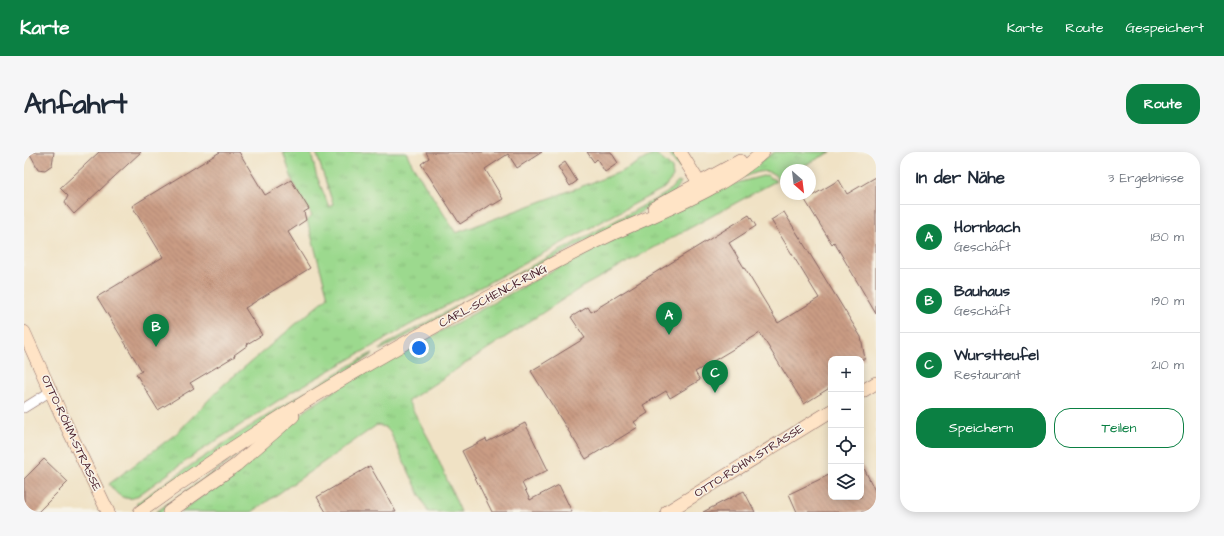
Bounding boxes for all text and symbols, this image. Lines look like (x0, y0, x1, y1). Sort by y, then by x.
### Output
text: Karte (20, 15, 70, 42)
text: Karte (1007, 18, 1043, 38)
text: Route (1065, 18, 1103, 38)
text: Gespeichert (1125, 18, 1204, 38)
button: Route (1126, 84, 1200, 124)
text: Anfahrt (24, 85, 127, 124)
north arrow (780, 164, 816, 200)
text: In der Nähe (916, 166, 1005, 190)
text: 3 Ergebnisse (1108, 169, 1184, 187)
text: Hornbach (954, 217, 1020, 238)
text: A (925, 228, 933, 246)
text: 180 m (1150, 228, 1184, 246)
text: Geschäft (954, 238, 1011, 256)
street label: CARL-SCHENCK-RING (436, 260, 551, 332)
text: Bauhaus (954, 281, 1010, 302)
text: B (924, 292, 934, 310)
text: 190 m (1151, 292, 1184, 310)
pin: A (656, 302, 682, 335)
text: Geschäft (954, 302, 1011, 320)
pin: B (143, 314, 169, 347)
your location (409, 338, 429, 358)
text: Wurstteufel (954, 345, 1039, 366)
map controls (828, 356, 864, 500)
button: + (828, 356, 864, 392)
text: C (924, 356, 934, 374)
text: 210 m (1151, 356, 1184, 374)
pin: C (702, 360, 728, 393)
text: Restaurant (954, 366, 1021, 384)
street label: OTTO-RÖHM-STRASSE (37, 372, 105, 494)
button: − (828, 392, 864, 428)
button: Speichern (916, 408, 1046, 448)
button: Teilen (1054, 408, 1184, 448)
street label: OTTO-RÖHM-STRASSE (691, 420, 807, 502)
button: locate (828, 428, 864, 464)
button: layers (828, 464, 864, 500)

